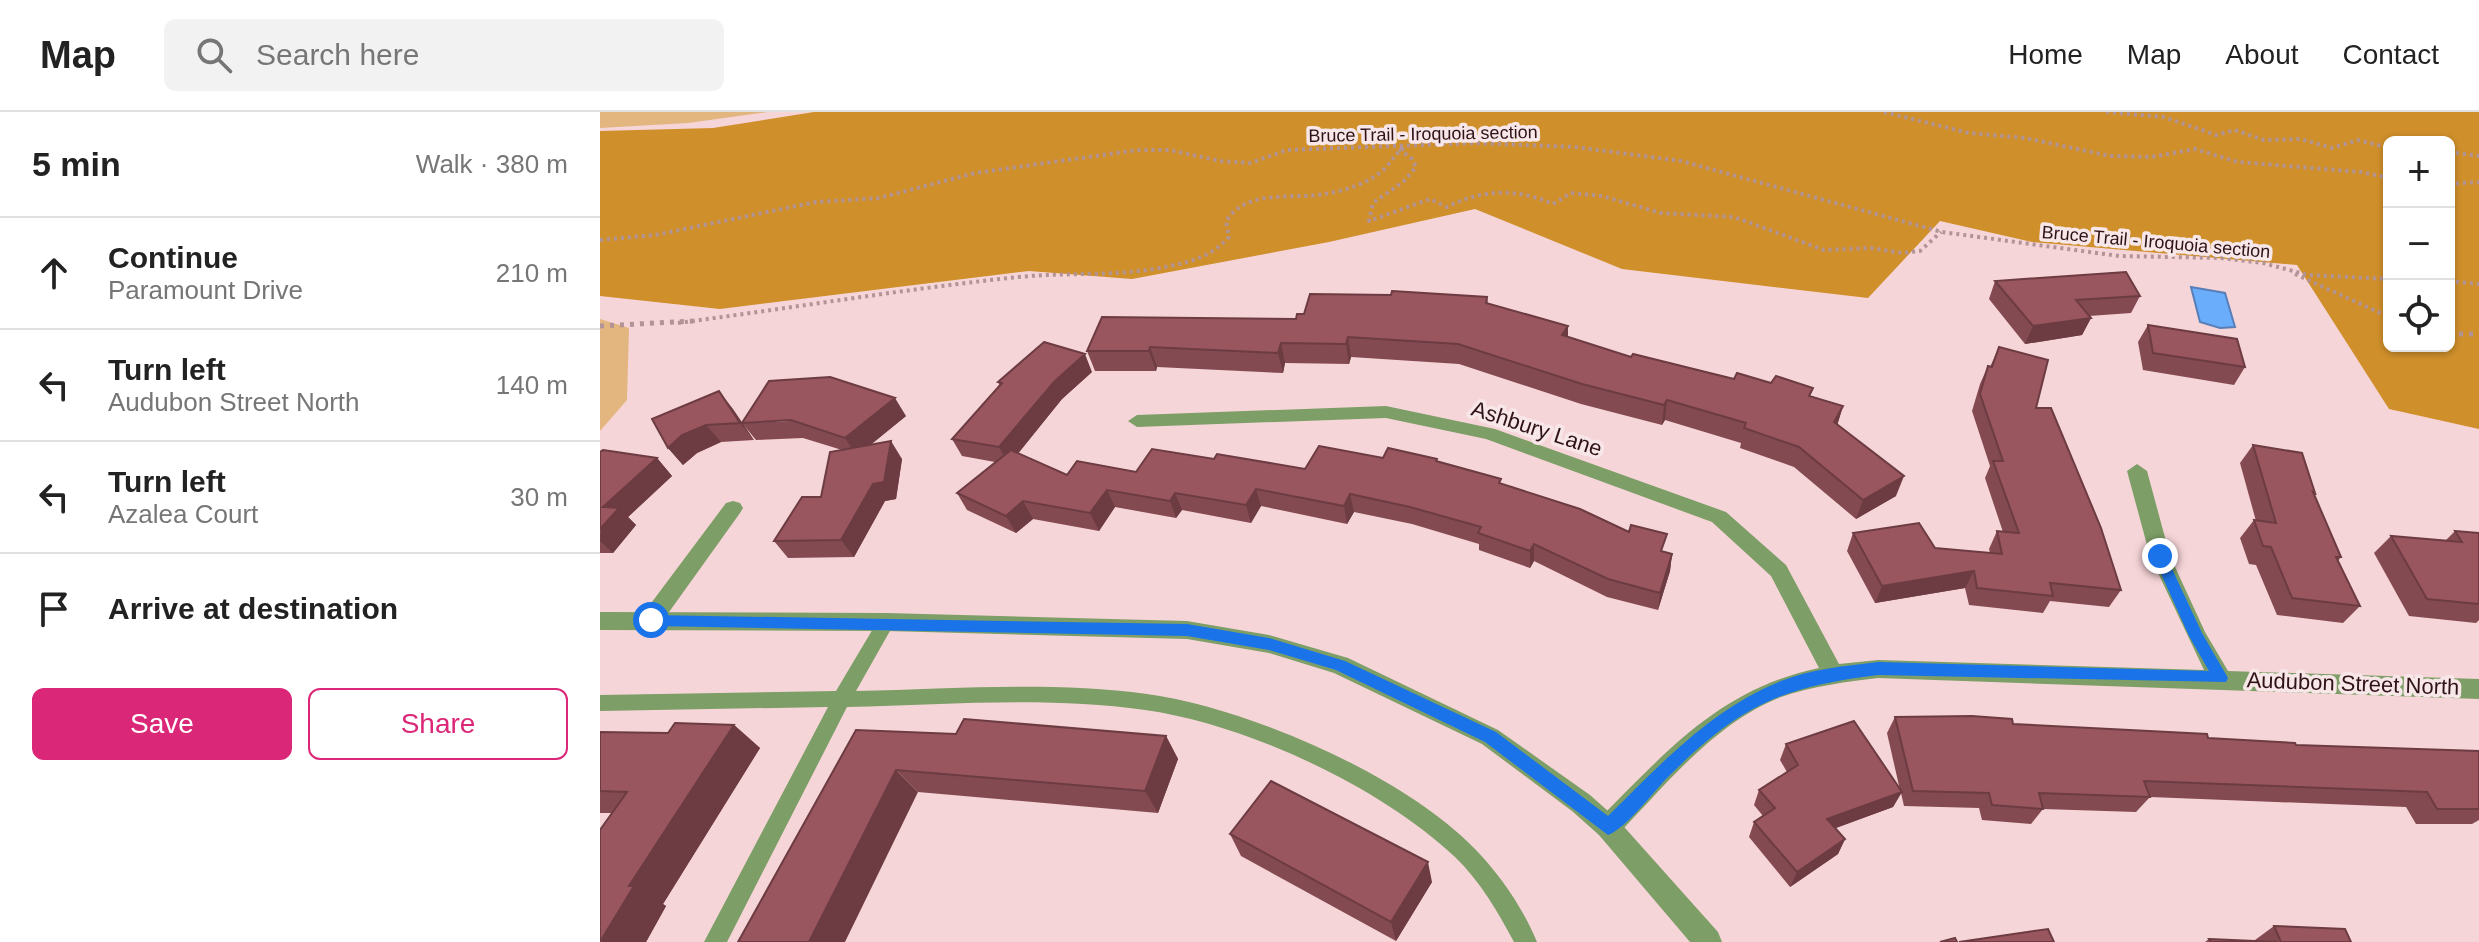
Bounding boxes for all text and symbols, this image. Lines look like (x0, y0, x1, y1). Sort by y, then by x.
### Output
search box (164, 19, 724, 91)
icon: search (192, 33, 236, 77)
text: Map (40, 34, 116, 76)
text: Search here (256, 38, 419, 71)
text: Home (2008, 39, 2083, 70)
text: Map (2127, 39, 2181, 70)
text: About (2225, 39, 2299, 70)
text: Contact (2343, 39, 2439, 70)
street label: Bruce Trail - Iroquoia section (1308, 122, 1538, 146)
map controls (2383, 136, 2455, 352)
button: + (2383, 136, 2455, 208)
text: 5 min (32, 145, 121, 183)
text: Walk · 380 m (416, 149, 568, 179)
button: − (2383, 208, 2455, 280)
street label: Bruce Trail - Iroquoia section (2041, 222, 2271, 262)
text: Continue (108, 241, 238, 274)
icon: ahead (32, 251, 76, 295)
text: 210 m (496, 258, 568, 288)
text: Paramount Drive (108, 275, 303, 305)
button: locate (2383, 280, 2455, 352)
text: Turn left (108, 353, 226, 386)
icon: left (32, 363, 76, 407)
text: 140 m (496, 370, 568, 400)
text: Audubon Street North (108, 387, 360, 417)
street label: Ashbury Lane (1468, 396, 1605, 461)
text: Turn left (108, 465, 226, 498)
icon: left (32, 475, 76, 519)
text: 30 m (510, 482, 568, 512)
text: Azalea Court (108, 499, 258, 529)
route end (2142, 538, 2178, 574)
icon: arrive (32, 587, 76, 631)
text: Arrive at destination (108, 592, 398, 625)
route start (633, 602, 669, 638)
street label: Audubon Street North (2246, 667, 2460, 700)
button: Save (32, 688, 292, 760)
button: Share (308, 688, 568, 760)

